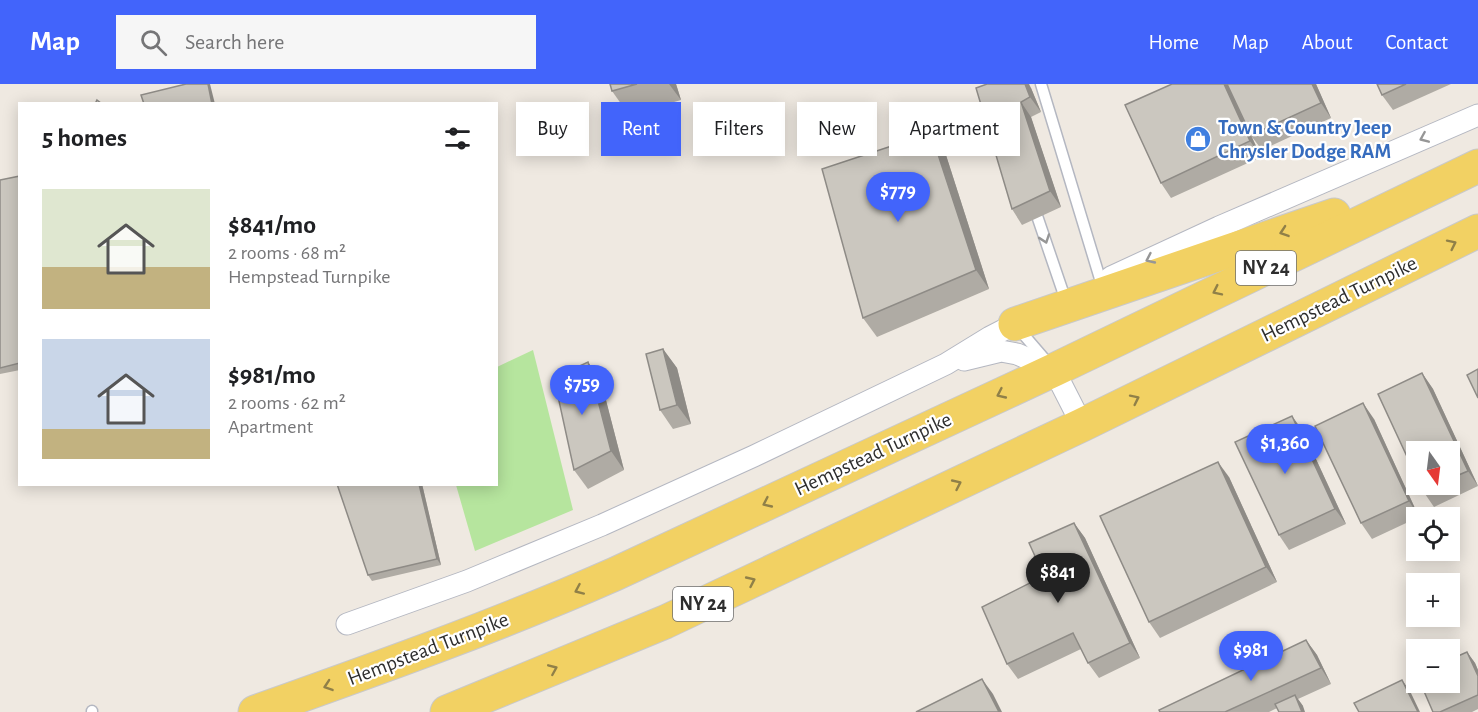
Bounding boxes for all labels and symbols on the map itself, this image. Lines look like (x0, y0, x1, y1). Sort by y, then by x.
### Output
place label: Town & Country Jeep Chrysler Dodge RAM (1218, 117, 1392, 162)
shop icon: Town & Country Jeep Chrysler Dodge RAM (1183, 124, 1213, 154)
one-way arrow (1420, 131, 1431, 143)
pin: $779 (862, 172, 934, 223)
one-way arrow (1279, 225, 1290, 238)
one-way arrow (1037, 233, 1050, 244)
one-way arrow (1445, 240, 1456, 251)
road number: NY 24 (1236, 251, 1296, 285)
one-way arrow (1145, 252, 1156, 264)
street label: Hempstead Turnpike (1258, 252, 1420, 346)
one-way arrow (1213, 284, 1224, 296)
pin: $759 (546, 365, 618, 416)
one-way arrow (996, 387, 1007, 399)
one-way arrow (1128, 395, 1139, 407)
street label: Hempstead Turnpike (791, 408, 955, 500)
pin: $1,360 (1236, 424, 1334, 475)
north arrow (1406, 441, 1460, 495)
one-way arrow (950, 480, 961, 492)
one-way arrow (762, 496, 773, 508)
pin: $841 (1022, 553, 1094, 604)
one-way arrow (744, 577, 755, 589)
one-way arrow (574, 583, 585, 595)
road number: NY 24 (673, 587, 733, 621)
street label: Hempstead Turnpike (345, 609, 511, 689)
pin: $981 (1215, 631, 1287, 682)
one-way arrow (547, 664, 558, 676)
one-way arrow (323, 679, 334, 692)

